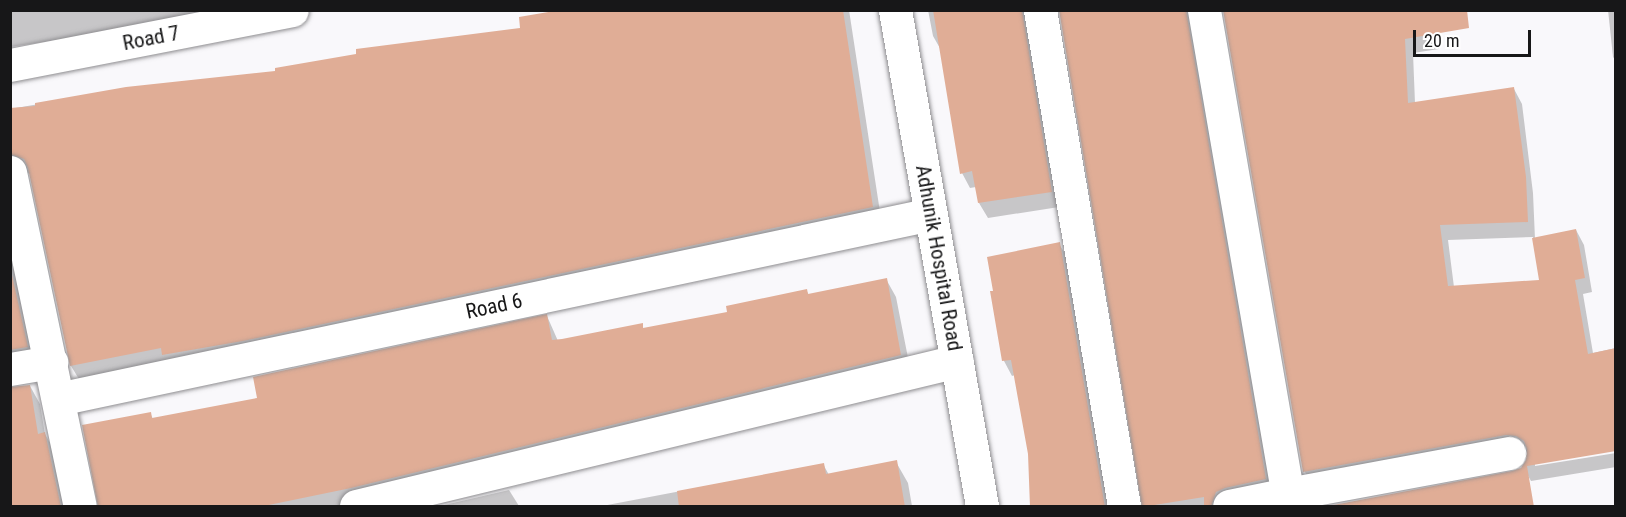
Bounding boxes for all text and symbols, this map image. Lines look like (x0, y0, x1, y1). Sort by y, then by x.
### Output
scale bar (1416, 18, 1534, 56)
street label: Road 7 (120, 20, 182, 56)
text: 20 m (1424, 30, 1459, 51)
street label: Adhunik Hospital Road (910, 163, 968, 353)
street label: Road 6 (463, 288, 525, 324)

